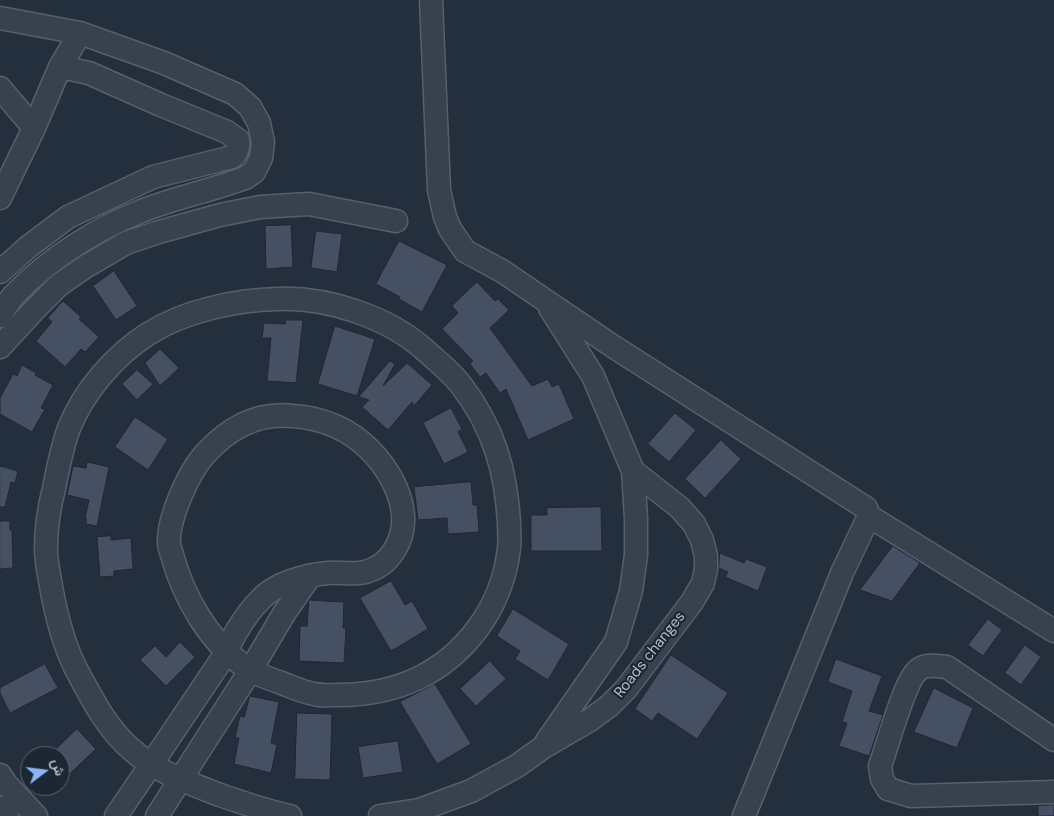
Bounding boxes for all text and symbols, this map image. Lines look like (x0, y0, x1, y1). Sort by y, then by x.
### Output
street label: Roads changes (611, 608, 689, 702)
north arrow (20, 746, 70, 796)
text: ش (48, 757, 69, 778)

